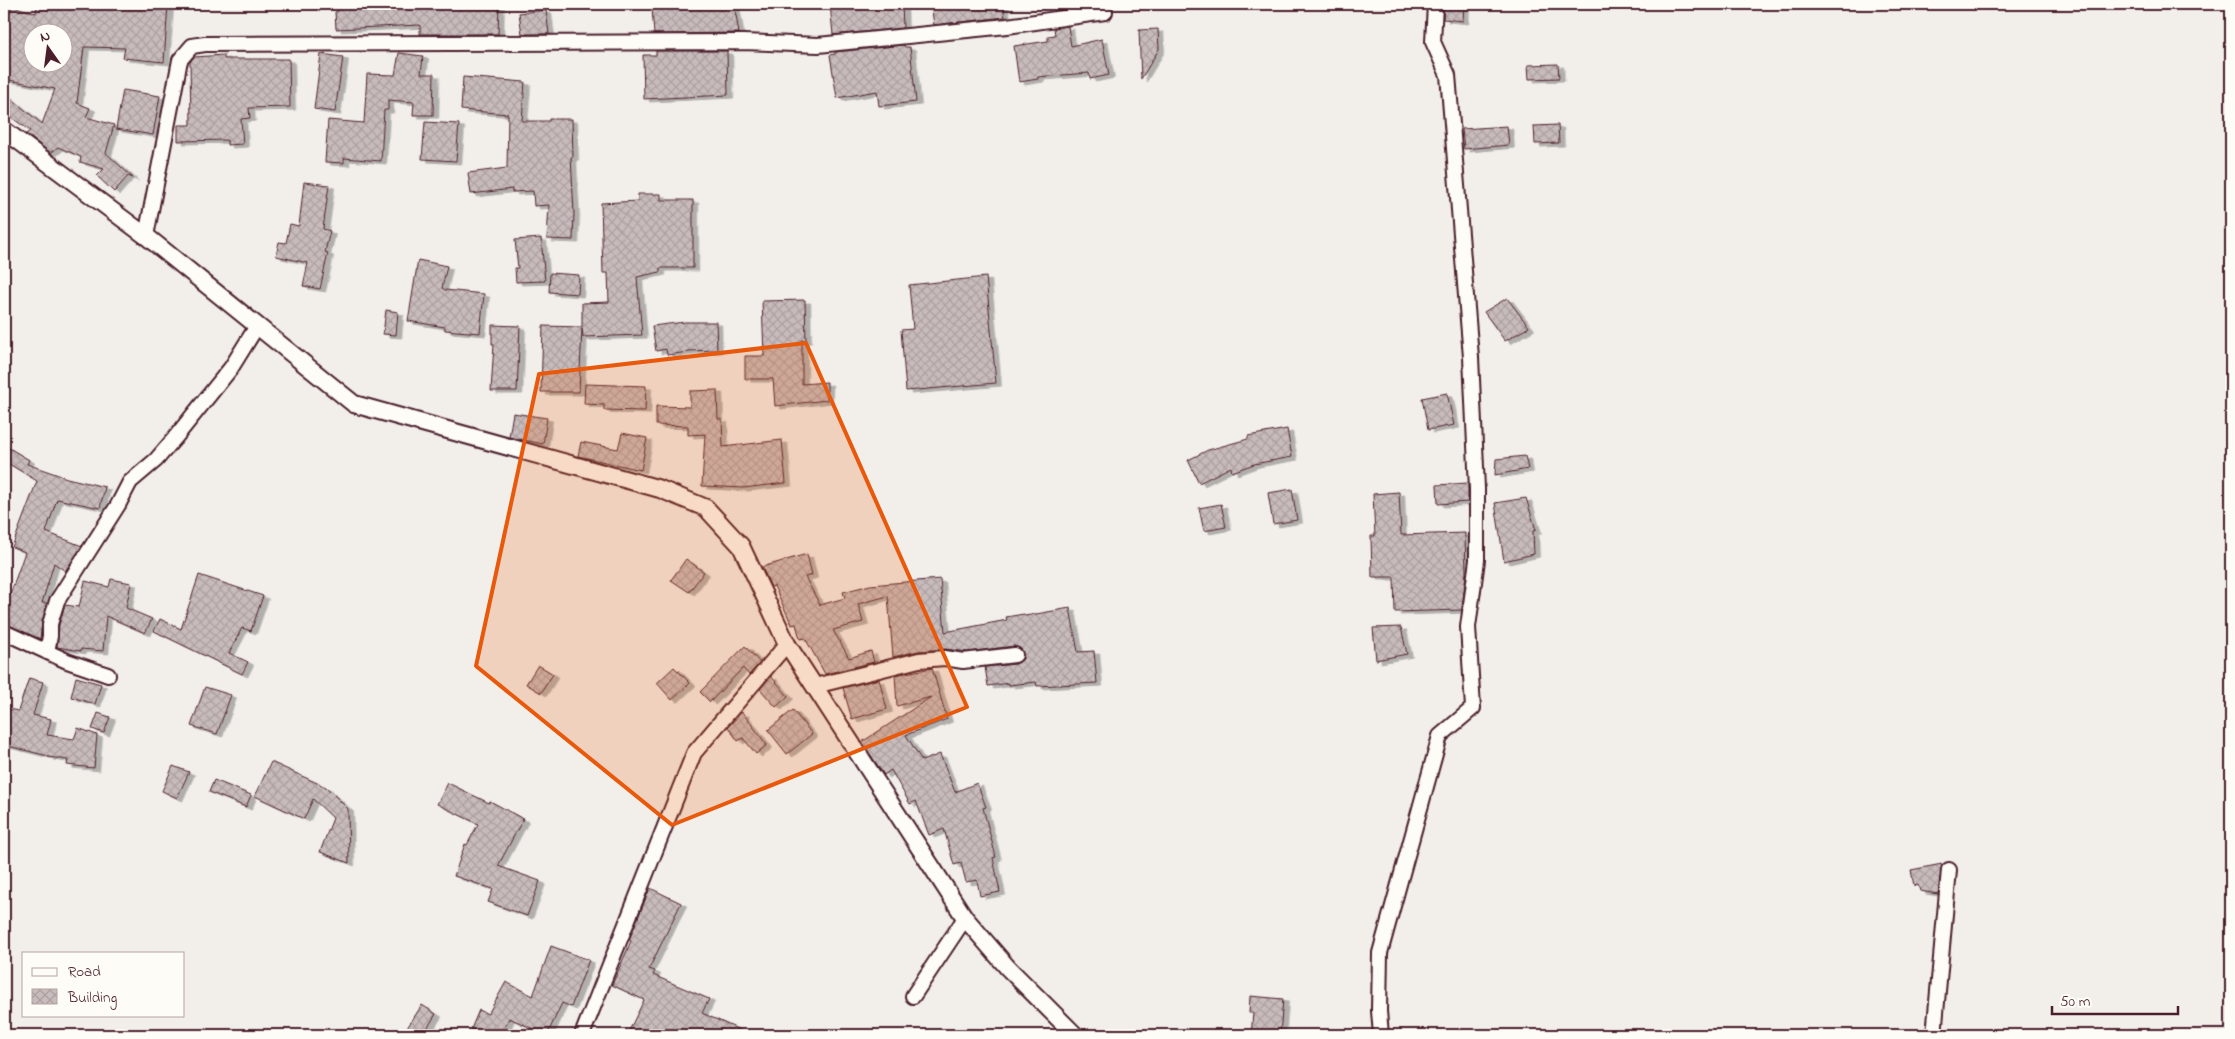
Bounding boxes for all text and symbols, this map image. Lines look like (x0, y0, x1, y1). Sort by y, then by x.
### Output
north arrow (22, 22, 72, 72)
text: N (38, 26, 52, 48)
legend (22, 952, 185, 1016)
text: Road (68, 961, 101, 983)
scale bar (2052, 984, 2179, 1016)
text: Building (67, 987, 117, 1010)
text: 50 m (2060, 991, 2091, 1013)

